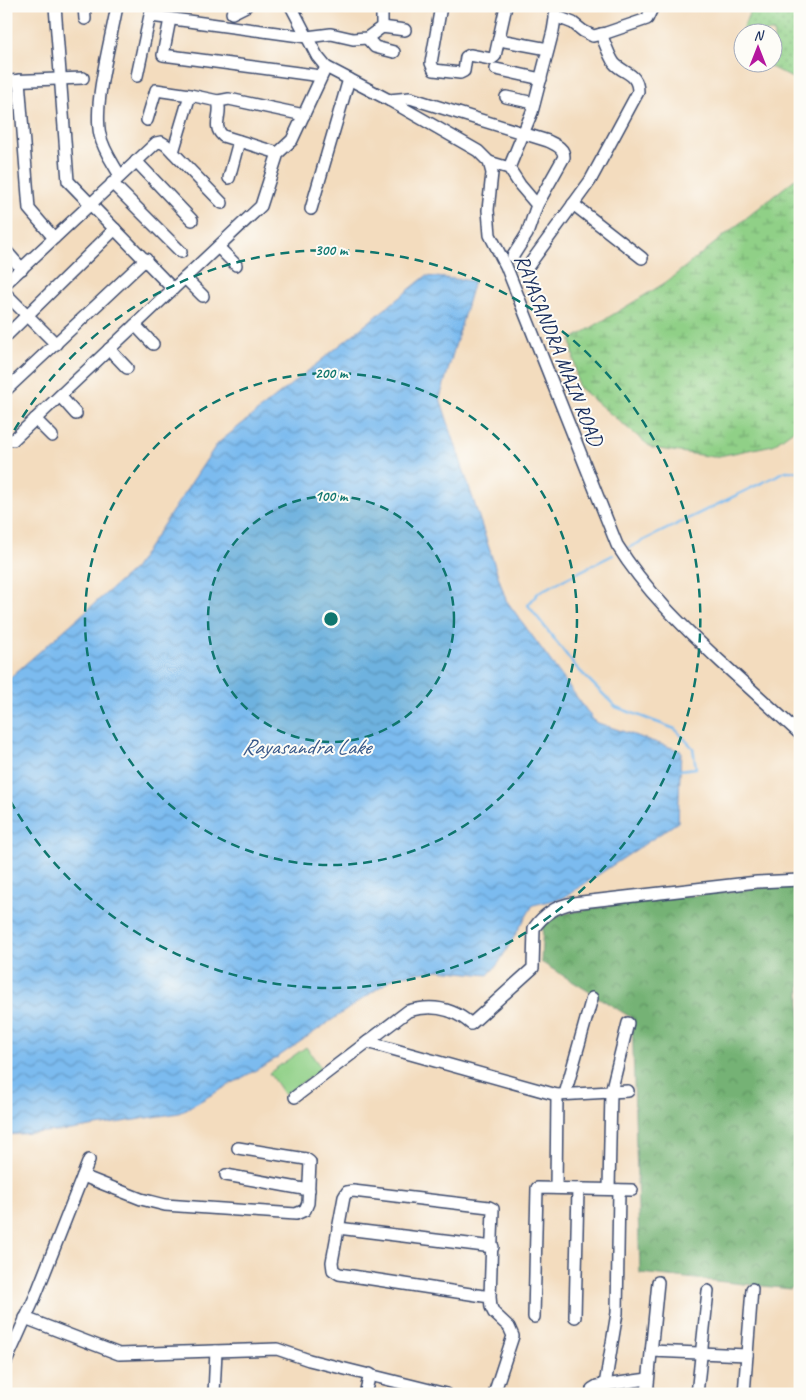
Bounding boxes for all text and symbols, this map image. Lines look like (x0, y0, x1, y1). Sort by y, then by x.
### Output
north arrow (734, 22, 784, 72)
text: N (754, 27, 765, 44)
text: 300 m (315, 241, 349, 260)
street label: RAYASANDRA MAIN ROAD (509, 251, 610, 451)
text: 200 m (315, 364, 349, 383)
text: 100 m (315, 487, 349, 506)
centre of rings (322, 610, 340, 628)
water label: Rayasandra Lake (242, 733, 373, 761)

